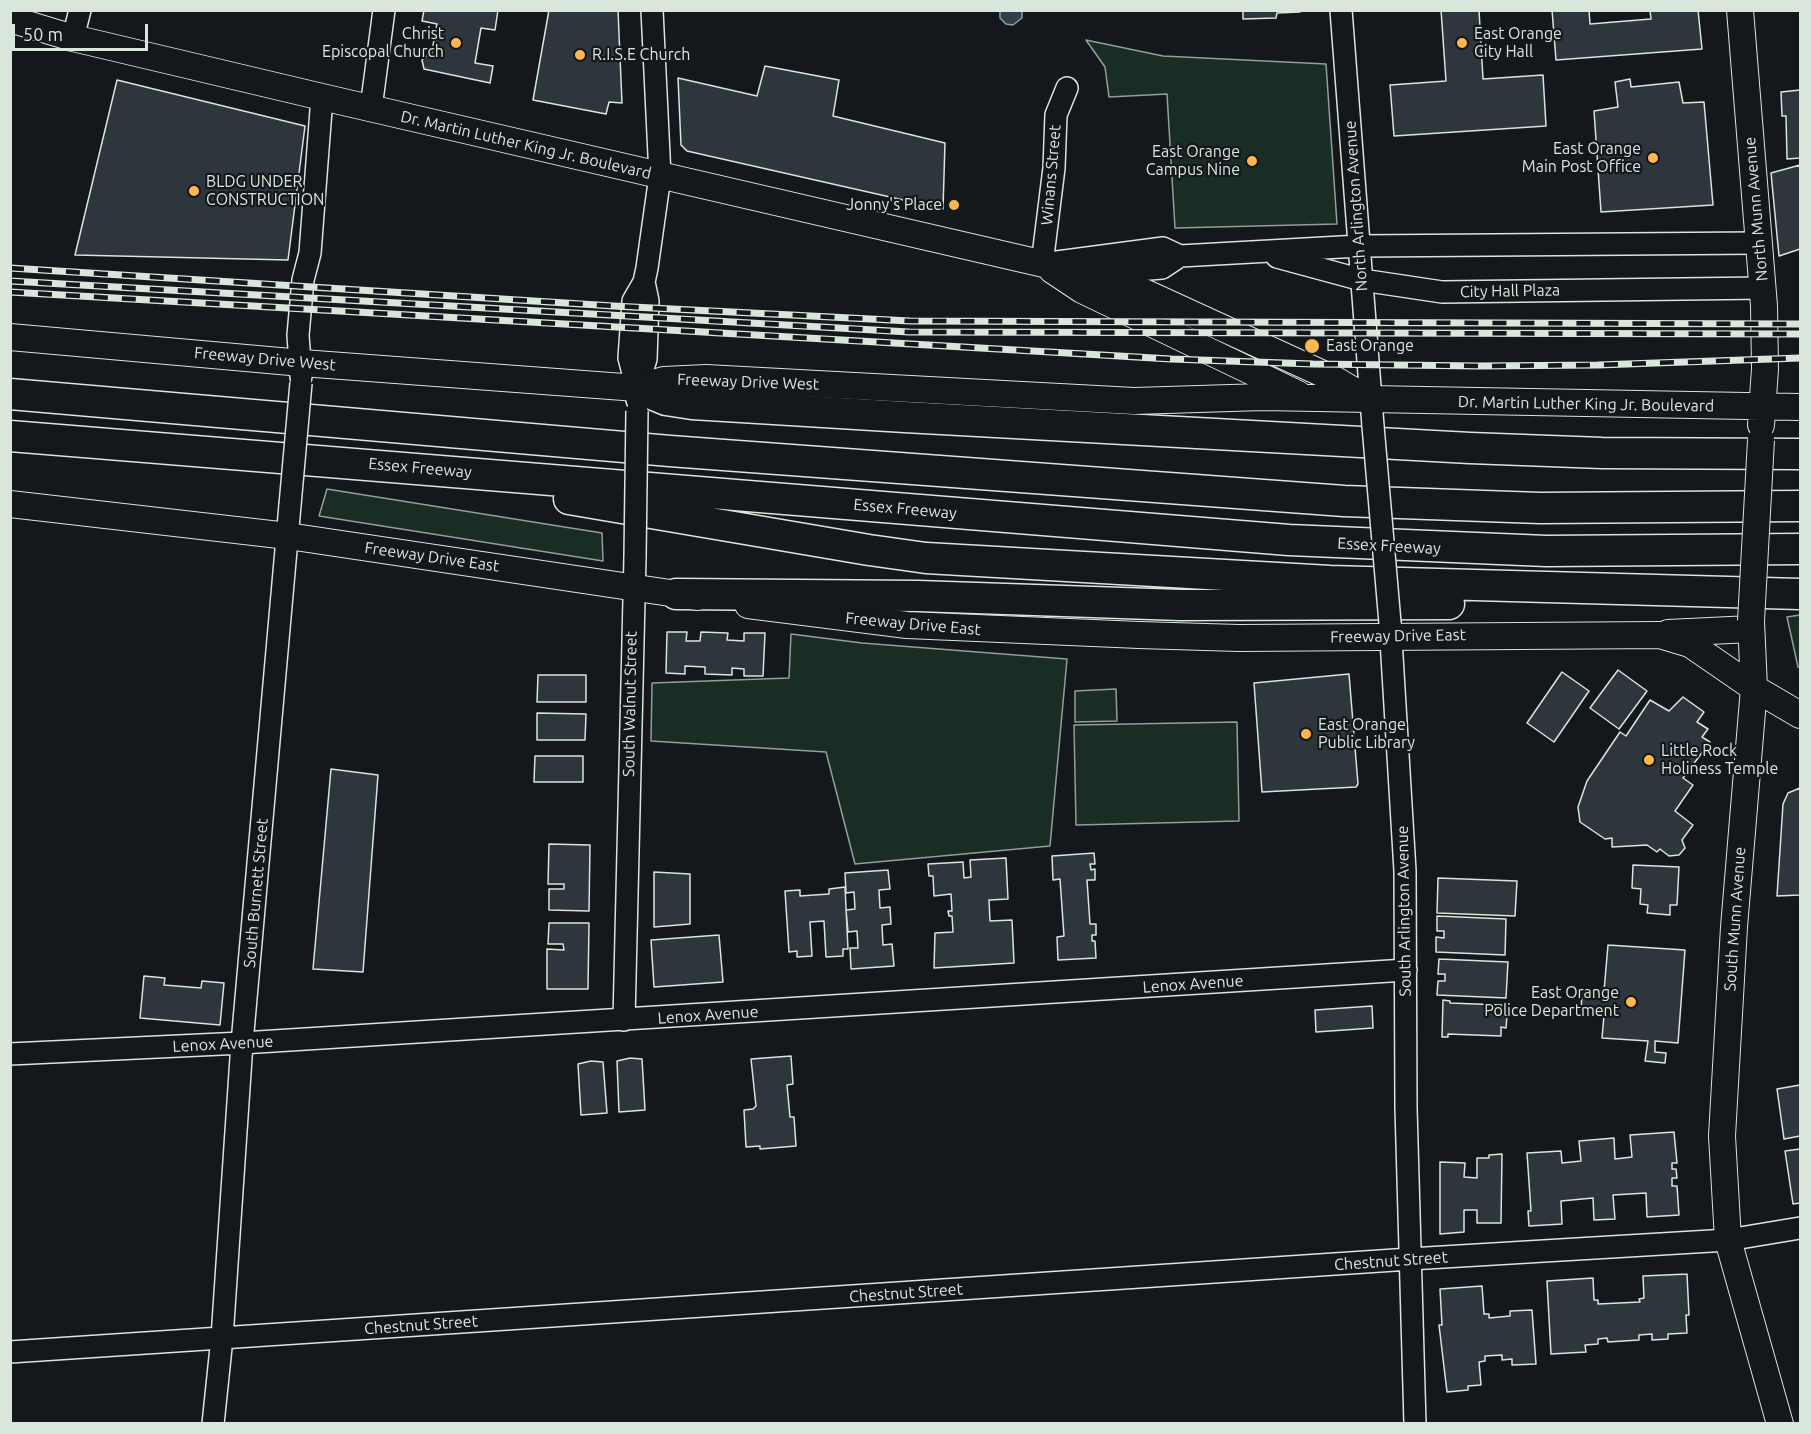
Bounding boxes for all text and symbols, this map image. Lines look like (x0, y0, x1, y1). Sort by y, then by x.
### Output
scale bar (15, 12, 152, 50)
text: 50 m (23, 24, 63, 44)
place label: Christ Episcopal Church (322, 24, 444, 62)
place label: East Orange City Hall (1474, 24, 1562, 62)
marker: Christ Episcopal Church (449, 36, 463, 50)
marker: East Orange City Hall (1455, 36, 1469, 50)
place label: R.I.S.E Church (592, 45, 690, 65)
marker: R.I.S.E Church (573, 48, 587, 62)
street label: Dr. Martin Luther King Jr. Boulevard (399, 107, 653, 183)
street label: North Arlington Avenue (1340, 120, 1372, 292)
street label: Winans Street (1037, 124, 1065, 226)
street label: North Munn Avenue (1740, 136, 1772, 282)
place label: East Orange Main Post Office (1522, 139, 1641, 177)
place label: East Orange Campus Nine (1146, 142, 1240, 180)
marker: East Orange Main Post Office (1646, 151, 1660, 165)
marker: East Orange Campus Nine (1245, 154, 1259, 168)
place label: BLDG UNDER CONSTRUCTION (206, 172, 325, 210)
marker: BLDG UNDER CONSTRUCTION (187, 184, 201, 198)
place label: Jonny's Place (846, 195, 942, 215)
marker: Jonny's Place (947, 198, 961, 212)
street label: City Hall Plaza (1460, 281, 1560, 301)
place label: East Orange (1326, 336, 1414, 356)
marker: East Orange (1303, 337, 1321, 355)
street label: Freeway Drive West (193, 343, 337, 375)
street label: Freeway Drive West (677, 370, 819, 394)
street label: Dr. Martin Luther King Jr. Boulevard (1458, 392, 1714, 416)
street label: Essex Freeway (368, 454, 472, 482)
street label: Essex Freeway (853, 495, 957, 523)
street label: Essex Freeway (1337, 534, 1441, 558)
street label: Freeway Drive East (363, 538, 501, 576)
street label: Freeway Drive East (845, 609, 981, 639)
street label: Freeway Drive East (1330, 625, 1466, 647)
street label: South Walnut Street (619, 631, 641, 777)
place label: East Orange Public Library (1318, 715, 1415, 753)
marker: East Orange Public Library (1299, 727, 1313, 741)
place label: Little Rock Holiness Temple (1661, 741, 1778, 779)
marker: Little Rock Holiness Temple (1642, 753, 1656, 767)
street label: South Burnett Street (240, 817, 272, 969)
street label: South Arlington Avenue (1393, 825, 1415, 997)
street label: South Munn Avenue (1720, 846, 1750, 992)
street label: Lenox Avenue (1142, 971, 1244, 997)
place label: East Orange Police Department (1484, 983, 1619, 1021)
marker: East Orange Police Department (1624, 995, 1638, 1009)
street label: Lenox Avenue (657, 1002, 759, 1028)
street label: Lenox Avenue (172, 1032, 274, 1056)
street label: Chestnut Street (1334, 1247, 1448, 1275)
street label: Chestnut Street (849, 1279, 963, 1307)
street label: Chestnut Street (364, 1311, 478, 1339)

